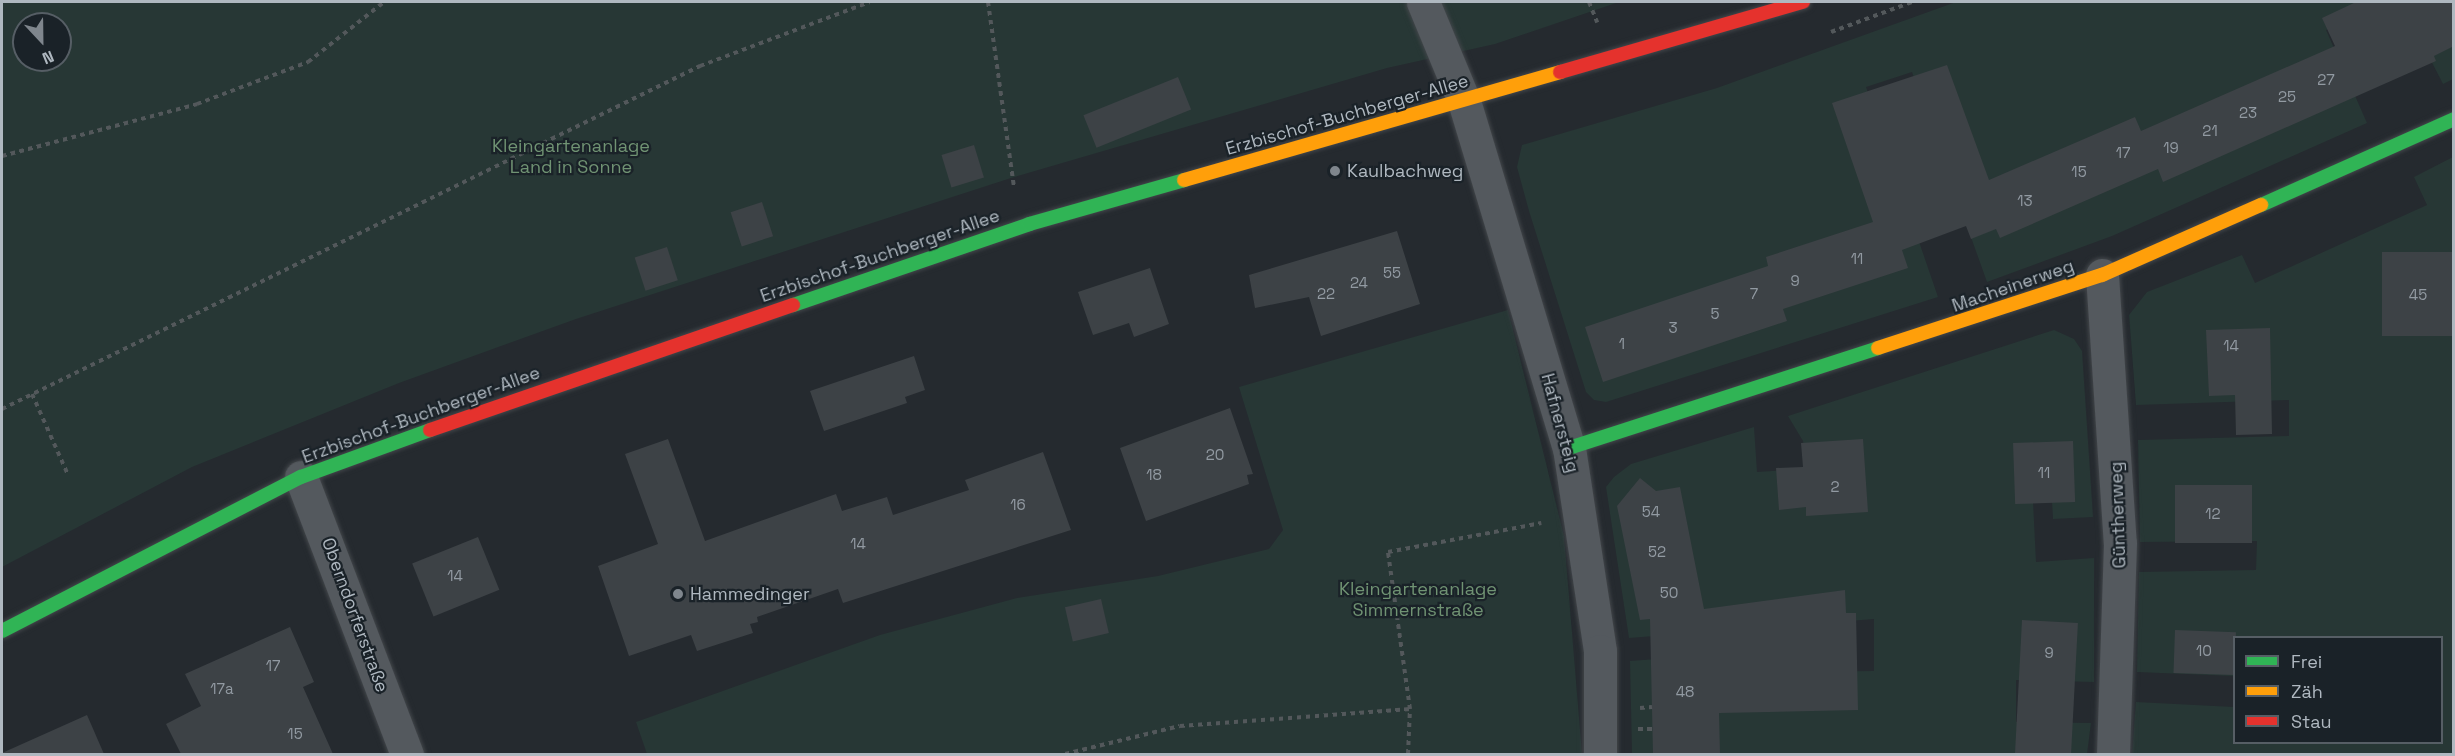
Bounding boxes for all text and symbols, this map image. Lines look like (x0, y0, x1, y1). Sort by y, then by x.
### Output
north arrow (12, 12, 72, 72)
text: N (39, 46, 57, 69)
street label: Erzbischof-Buchberger-Allee (1223, 70, 1471, 160)
house number: 27 (2317, 71, 2335, 89)
house number: 25 (2278, 88, 2296, 106)
house number: 23 (2239, 104, 2257, 122)
house number: 21 (2202, 122, 2218, 140)
park label: Kleingartenanlage Land in Sonne (492, 136, 650, 178)
house number: 19 (2163, 139, 2179, 157)
house number: 17 (2116, 144, 2130, 162)
place label: Kaulbachweg (1347, 160, 1463, 182)
house number: 15 (2071, 163, 2087, 181)
marker: Kaulbachweg (1328, 164, 1342, 178)
house number: 13 (2017, 192, 2033, 210)
street label: Erzbischof-Buchberger-Allee (758, 205, 1002, 307)
house number: 11 (1851, 250, 1863, 268)
street label: Macheinerweg (1949, 255, 2077, 317)
house number: 55 (1383, 264, 1401, 282)
house number: 9 (1790, 272, 1800, 290)
house number: 24 (1350, 274, 1368, 292)
house number: 22 (1317, 285, 1335, 303)
house number: 7 (1750, 285, 1758, 303)
house number: 45 (2409, 286, 2427, 304)
house number: 5 (1711, 305, 1719, 323)
house number: 3 (1668, 319, 1678, 337)
house number: 1 (1619, 335, 1625, 353)
house number: 14 (2223, 337, 2239, 355)
street label: Erzbischof-Buchberger-Allee (299, 362, 543, 468)
street label: Hafnersteig (1536, 371, 1584, 475)
house number: 20 (1206, 446, 1224, 464)
street label: Güntherweg (2105, 461, 2131, 569)
house number: 11 (2038, 464, 2050, 482)
house number: 18 (1146, 466, 1162, 484)
house number: 2 (1830, 478, 1840, 496)
house number: 16 (1010, 496, 1026, 514)
house number: 54 (1642, 503, 1660, 521)
house number: 12 (2205, 505, 2221, 523)
street label: Oberndorferstraße (317, 535, 393, 695)
house number: 14 (850, 535, 866, 553)
house number: 52 (1648, 543, 1666, 561)
house number: 14 (447, 567, 463, 585)
park label: Kleingartenanlage Simmernstraße (1339, 579, 1497, 622)
place label: Hammedinger (690, 583, 810, 605)
house number: 50 (1660, 584, 1678, 602)
marker: Hammedinger (671, 587, 685, 601)
legend (2233, 636, 2443, 744)
house number: 10 (2196, 642, 2212, 660)
house number: 9 (2044, 644, 2054, 662)
text: Frei (2291, 650, 2322, 673)
house number: 17 (266, 657, 280, 675)
house number: 17a (210, 680, 234, 698)
text: Zäh (2291, 680, 2323, 703)
house number: 48 (1676, 683, 1694, 701)
text: Stau (2291, 710, 2331, 733)
house number: 15 (287, 725, 303, 743)

